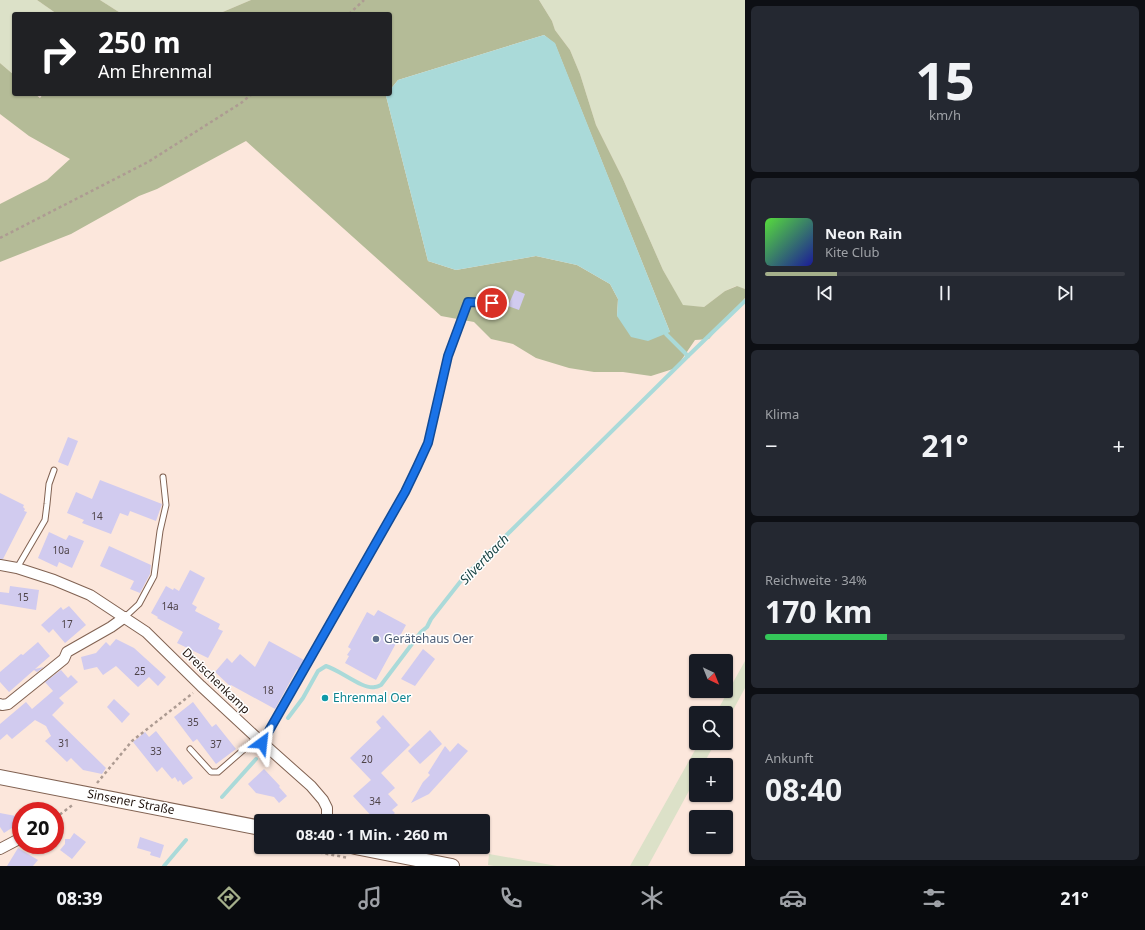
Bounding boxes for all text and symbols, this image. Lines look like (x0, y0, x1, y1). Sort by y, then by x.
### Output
text: 250 m (98, 23, 181, 61)
icon: right (32, 28, 84, 80)
text: 15 (915, 44, 975, 115)
text: Am Ehrenmal (98, 59, 212, 83)
text: km/h (929, 106, 961, 124)
text: Neon Rain (825, 223, 902, 243)
text: Kite Club (825, 243, 879, 261)
icon: previous (814, 282, 836, 304)
icon: pause (934, 282, 956, 304)
icon: next (1054, 282, 1076, 304)
pin (475, 286, 509, 320)
icon: arrive (481, 292, 503, 314)
text: Klima (765, 405, 799, 423)
text: 21° (921, 425, 969, 466)
text: − (765, 430, 778, 460)
text: + (1112, 430, 1125, 460)
house number: 14 (91, 509, 103, 523)
water label: Silvertbach (455, 530, 513, 588)
house number: 10a (52, 543, 70, 557)
text: Reichweite · 34% (765, 571, 867, 589)
house number: 15 (17, 590, 29, 604)
text: 170 km (765, 591, 872, 632)
house number: 14a (161, 599, 179, 613)
house number: 17 (61, 617, 73, 631)
place label: Gerätehaus Oer (384, 630, 474, 647)
marker: Gerätehaus Oer (371, 634, 381, 644)
street label: Dreischenkamp (179, 644, 254, 717)
north arrow (689, 654, 733, 698)
map controls (689, 654, 733, 854)
house number: 25 (134, 664, 146, 678)
house number: 18 (262, 683, 274, 697)
place label: Ehrenmal Oer (333, 689, 411, 706)
marker: Ehrenmal Oer (320, 693, 330, 703)
button: search (689, 706, 733, 750)
house number: 35 (187, 715, 199, 729)
position arrow (241, 722, 283, 764)
house number: 31 (58, 736, 70, 750)
house number: 37 (210, 737, 222, 751)
house number: 33 (150, 744, 162, 758)
text: Ankunft (765, 749, 814, 767)
house number: 20 (361, 752, 373, 766)
button: + (689, 758, 733, 802)
text: 08:40 (765, 769, 842, 810)
street label: Sinsener Straße (86, 785, 176, 818)
house number: 34 (369, 794, 381, 808)
speed limit sign: 20 (12, 802, 64, 854)
button: − (689, 810, 733, 854)
text: 08:40 · 1 Min. · 260 m (296, 824, 448, 844)
icon: directions (215, 884, 243, 912)
icon: music (356, 884, 384, 912)
icon: phone (497, 884, 525, 912)
icon: climate (638, 884, 666, 912)
icon: car (779, 884, 807, 912)
icon: filters (920, 884, 948, 912)
text: 08:39 (56, 886, 103, 910)
text: 21° (1060, 886, 1089, 910)

